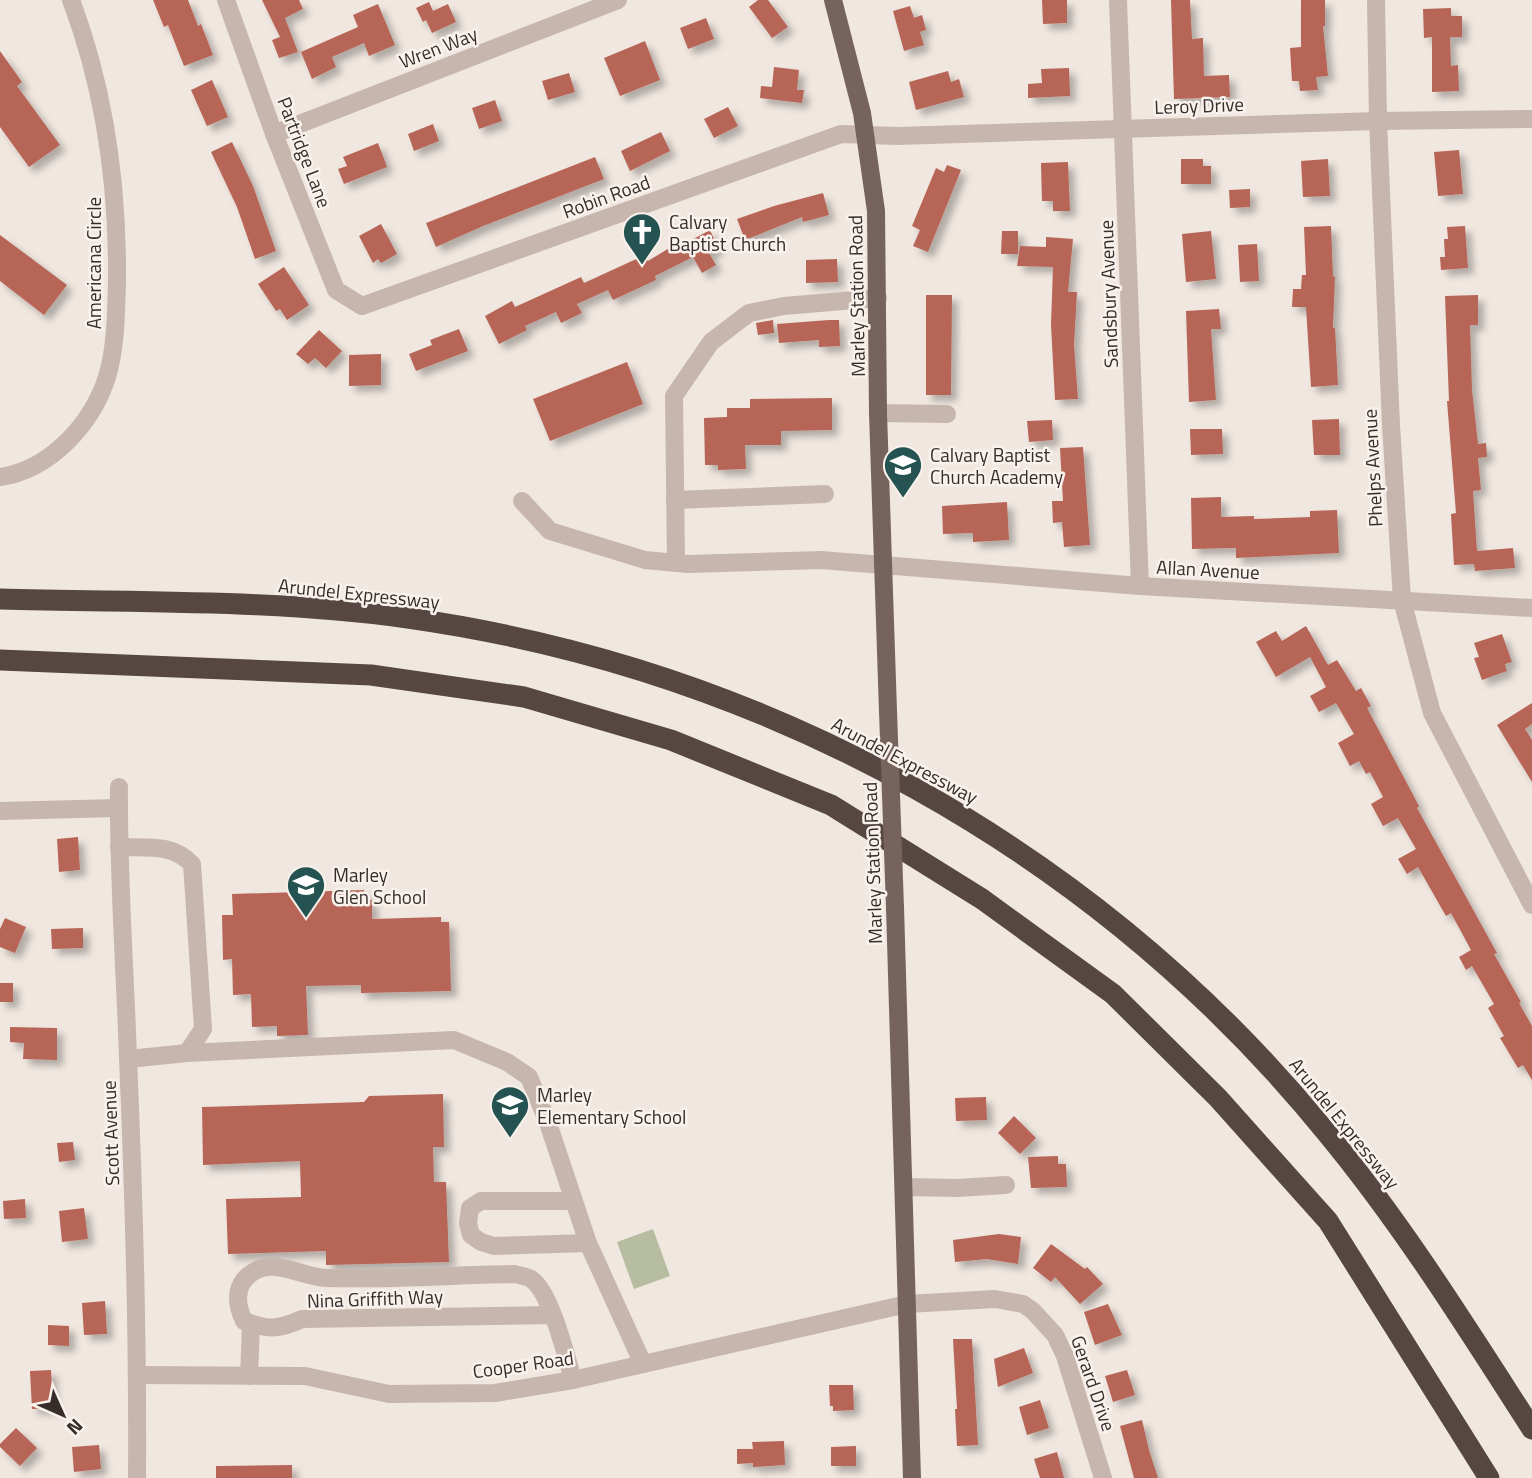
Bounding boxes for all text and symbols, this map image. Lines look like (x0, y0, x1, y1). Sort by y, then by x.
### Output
street label: Wren Way (394, 19, 482, 75)
street label: Leroy Drive (1154, 89, 1244, 121)
street label: Partridge Lane (271, 92, 339, 212)
street label: Robin Road (558, 167, 654, 225)
street label: Americana Circle (79, 197, 108, 329)
place label: Calvary Baptist Church (669, 207, 786, 258)
church icon: Calvary Baptist Church (621, 211, 663, 266)
street label: Marley Station Road (840, 215, 872, 377)
street label: Sandsbury Avenue (1091, 219, 1125, 369)
street label: Phelps Avenue (1354, 408, 1390, 528)
place label: Calvary Baptist Church Academy (930, 440, 1063, 491)
school or university icon: Calvary Baptist Church Academy (882, 444, 924, 499)
street label: Allan Avenue (1156, 552, 1260, 586)
street label: Arundel Expressway (277, 570, 441, 616)
street label: Arundel Expressway (827, 709, 983, 811)
street label: Marley Station Road (855, 782, 889, 944)
place label: Marley Glen School (333, 860, 426, 911)
school or university icon: Marley Glen School (285, 864, 327, 919)
street label: Arundel Expressway (1283, 1051, 1407, 1195)
street label: Scott Avenue (94, 1080, 126, 1186)
place label: Marley Elementary School (537, 1080, 686, 1131)
school or university icon: Marley Elementary School (489, 1084, 531, 1139)
street label: Nina Griffith Way (306, 1281, 444, 1315)
street label: Gerard Drive (1064, 1331, 1124, 1435)
street label: Cooper Road (471, 1343, 575, 1385)
north arrow (28, 1380, 98, 1450)
text: N (60, 1412, 90, 1442)

